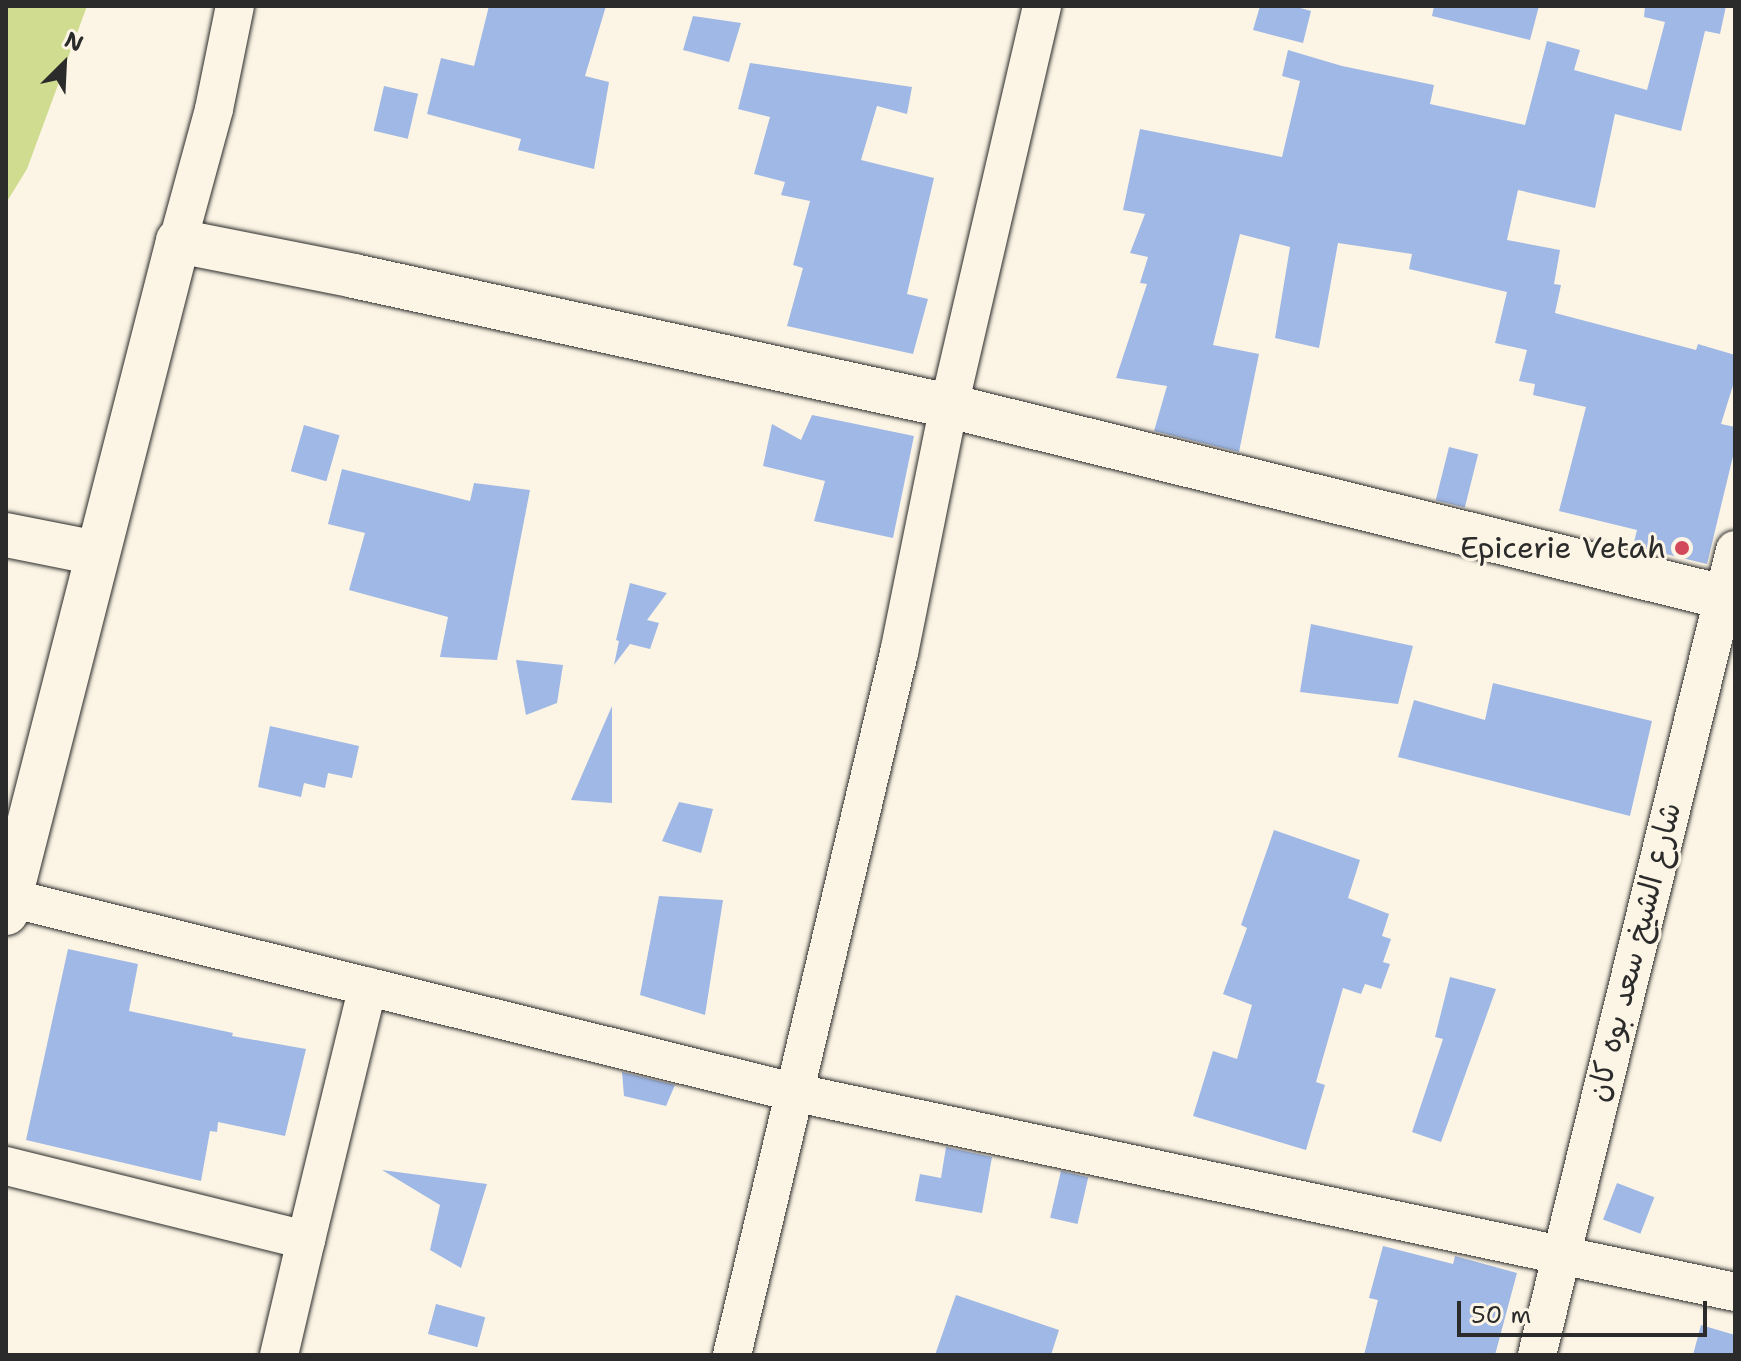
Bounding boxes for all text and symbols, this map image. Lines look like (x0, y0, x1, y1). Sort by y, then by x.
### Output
north arrow (24, 24, 104, 104)
text: N (60, 25, 88, 58)
place label: Epicerie Vetah (1460, 530, 1666, 566)
marker: Epicerie Vetah (1673, 539, 1691, 557)
street label: شارع الشيخ سعد بوه كان (1579, 799, 1689, 1105)
scale bar (1461, 1285, 1711, 1335)
text: 50 m (1471, 1299, 1531, 1331)

